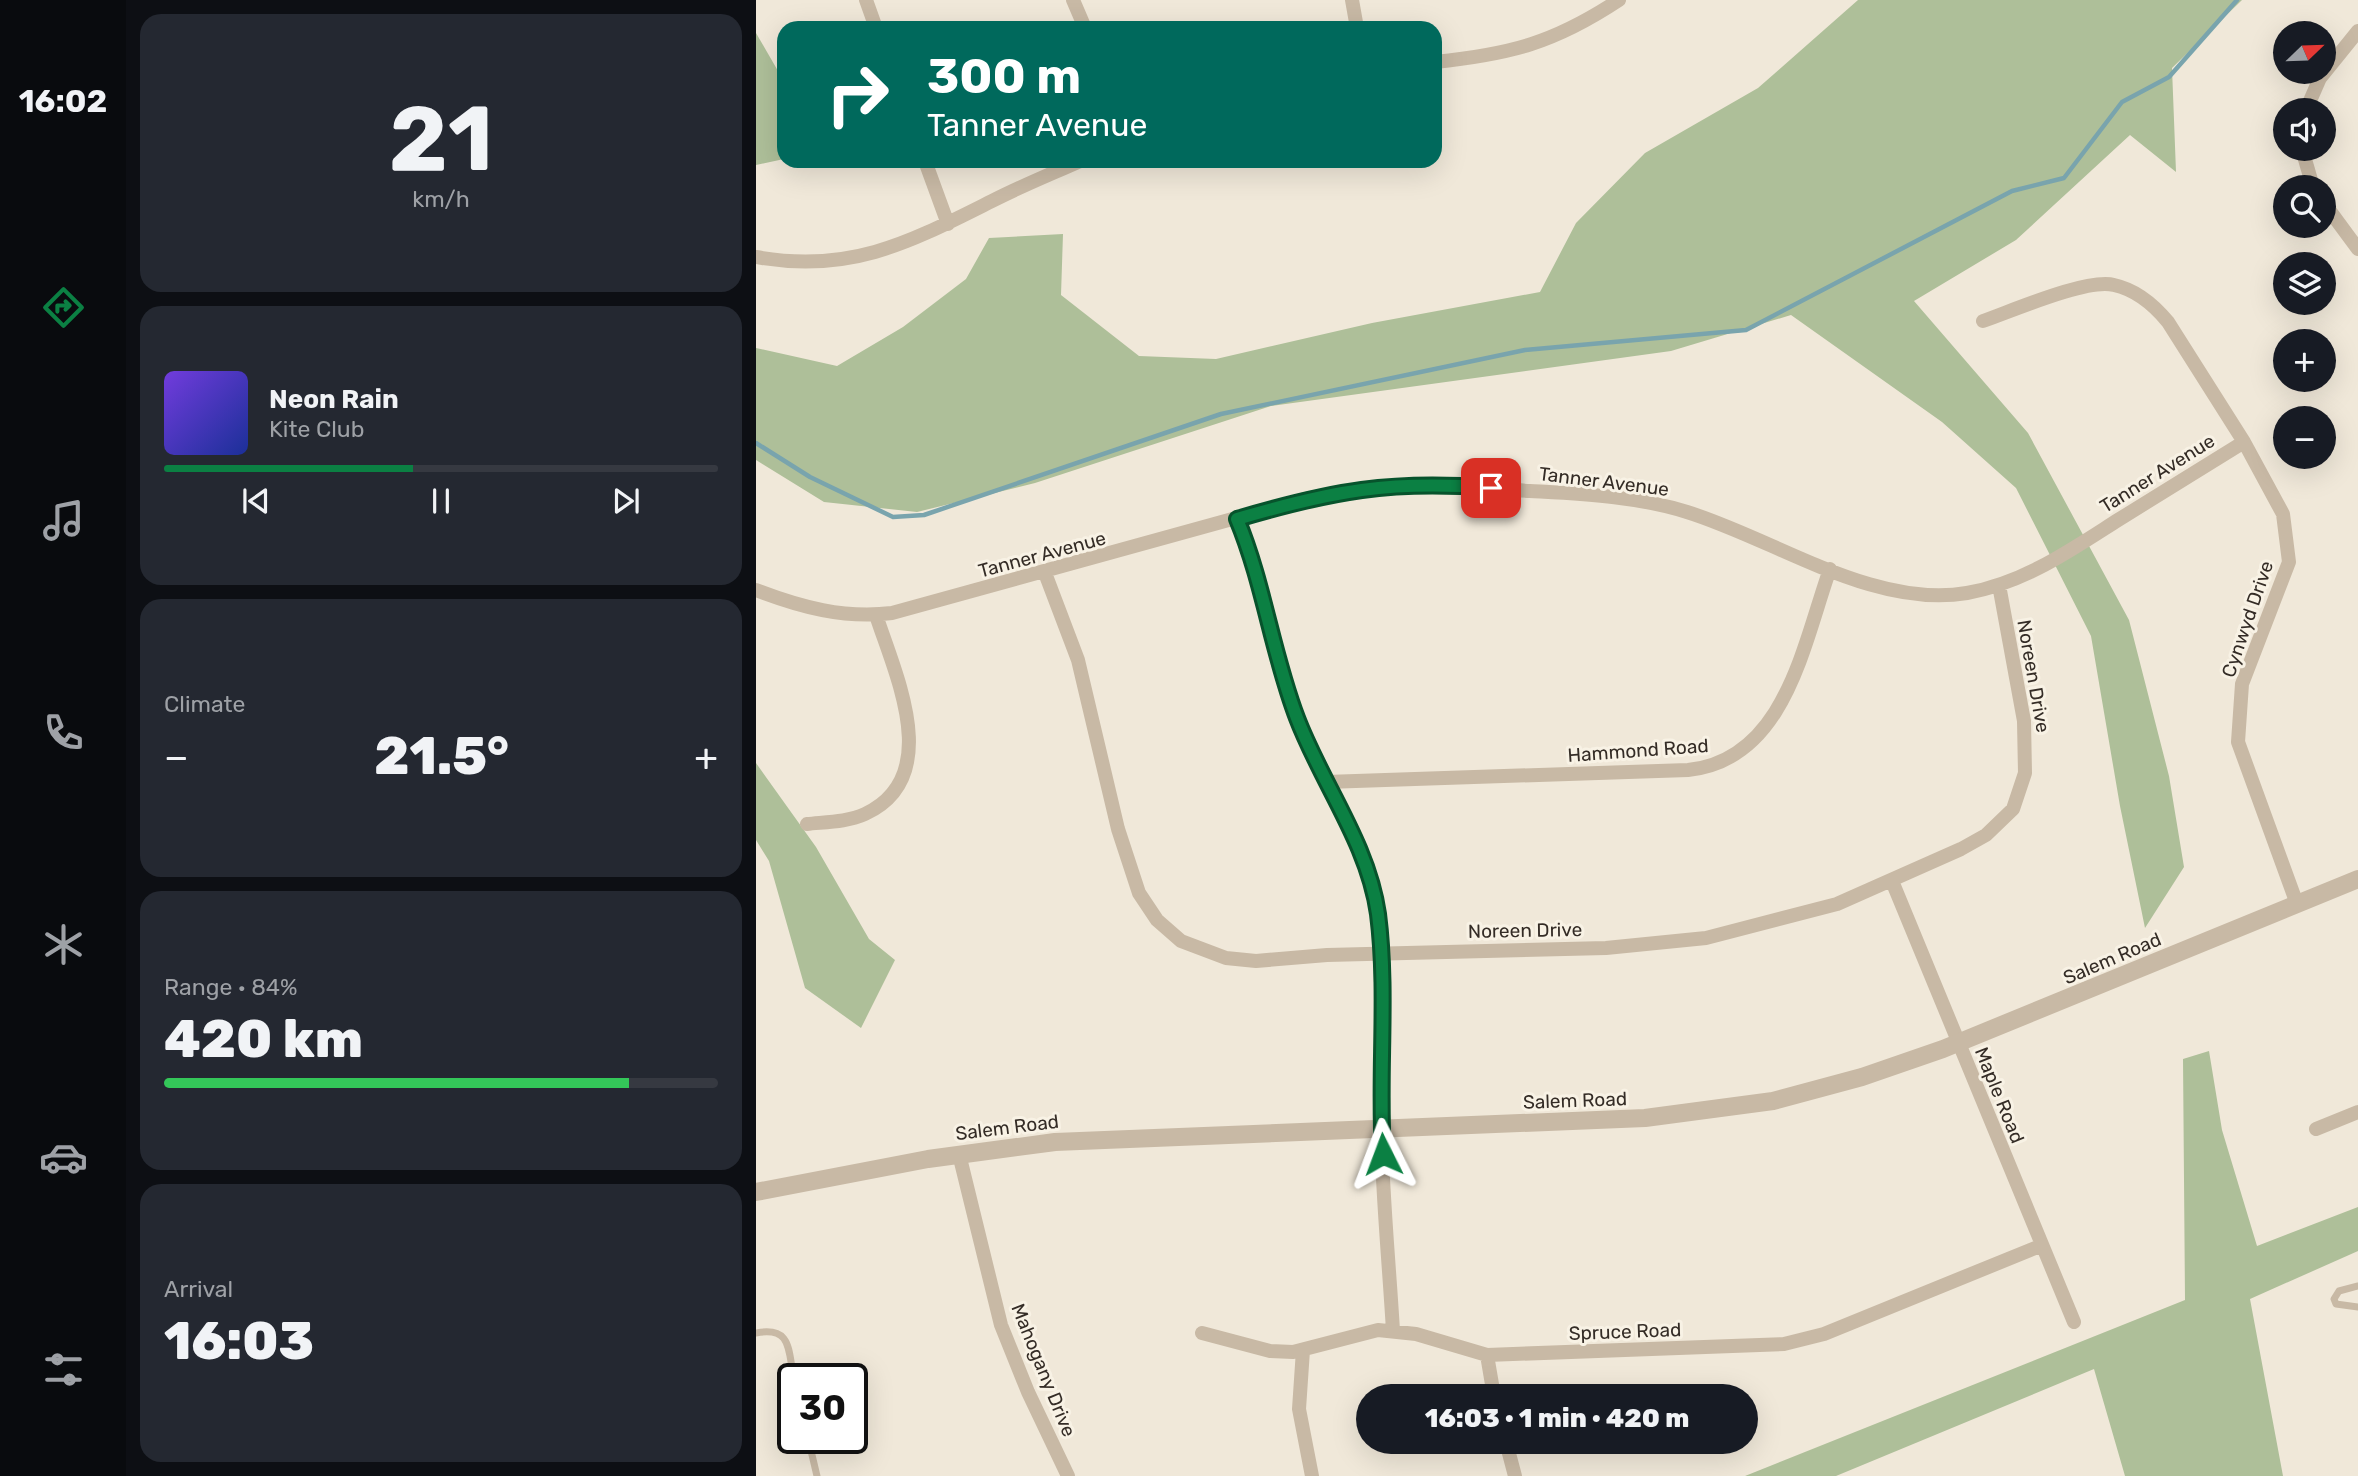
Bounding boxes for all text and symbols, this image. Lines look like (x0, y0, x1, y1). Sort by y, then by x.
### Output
north arrow (2273, 21, 2336, 84)
map controls (2273, 21, 2336, 469)
text: 300 m (927, 47, 1081, 105)
icon: right (812, 49, 903, 140)
text: 16:02 (19, 82, 107, 120)
text: 21 (389, 85, 493, 193)
button: sound (2273, 98, 2336, 161)
text: Tanner Avenue (927, 106, 1147, 144)
button: search (2273, 175, 2336, 238)
text: km/h (412, 185, 470, 213)
button: layers (2273, 252, 2336, 315)
icon: directions (39, 283, 88, 332)
button: + (2273, 329, 2336, 392)
text: Neon Rain (269, 384, 399, 415)
button: − (2273, 406, 2336, 469)
text: Kite Club (269, 415, 364, 443)
street label: Tanner Avenue (2096, 429, 2219, 518)
pin (1461, 458, 1521, 518)
street label: Tanner Avenue (1538, 462, 1670, 501)
icon: arrive (1472, 469, 1510, 507)
icon: previous (237, 482, 275, 520)
icon: pause (422, 482, 460, 520)
icon: next (607, 482, 645, 520)
icon: music (39, 496, 88, 545)
street label: Tanner Avenue (976, 526, 1108, 583)
street label: Cynwyd Drive (2217, 558, 2278, 680)
street label: Noreen Drive (2012, 618, 2055, 734)
text: Climate (164, 690, 245, 718)
icon: phone (39, 708, 88, 757)
text: 21.5° (374, 725, 509, 787)
text: − (164, 734, 189, 780)
text: + (694, 734, 718, 780)
street label: Hammond Road (1567, 734, 1709, 767)
street label: Noreen Drive (1468, 918, 1582, 943)
icon: climate (39, 920, 88, 969)
street label: Salem Road (2060, 928, 2165, 989)
text: Range · 84% (164, 973, 298, 1001)
text: 420 km (164, 1008, 363, 1070)
street label: Maple Road (1970, 1044, 2029, 1147)
street label: Salem Road (1523, 1087, 1627, 1114)
street label: Salem Road (954, 1110, 1060, 1145)
position arrow (1346, 1117, 1420, 1191)
icon: car (39, 1133, 88, 1182)
text: Arrival (164, 1275, 233, 1303)
street label: Mahogany Drive (1006, 1300, 1081, 1440)
text: 16:03 (164, 1310, 314, 1372)
street label: Spruce Road (1568, 1318, 1682, 1345)
icon: filters (39, 1345, 88, 1394)
speed limit sign: 30 (777, 1363, 868, 1454)
text: 16:03 · 1 min · 420 m (1425, 1403, 1689, 1434)

